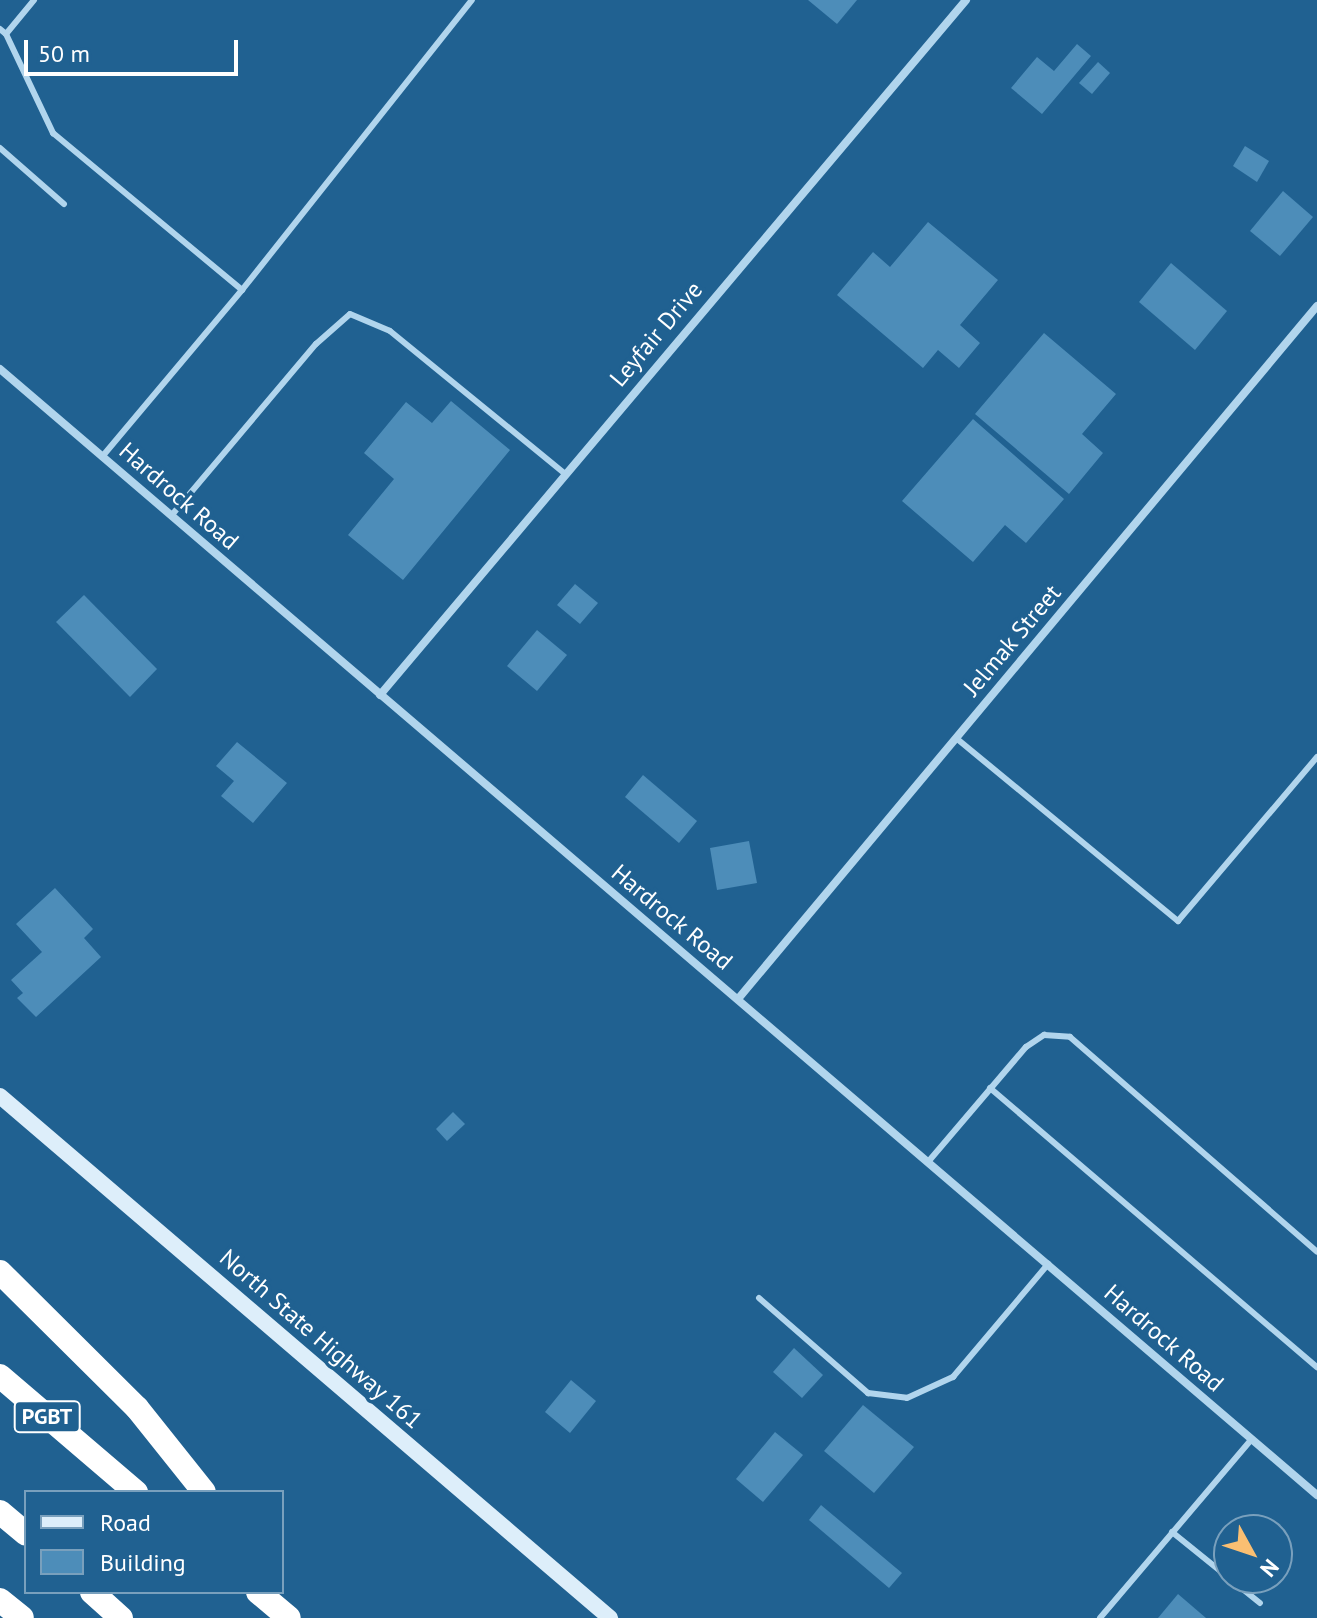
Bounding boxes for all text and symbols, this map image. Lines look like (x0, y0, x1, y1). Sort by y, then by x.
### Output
scale bar (28, 24, 242, 74)
text: 50 m (38, 38, 90, 69)
street label: Leyfair Drive (604, 276, 708, 392)
street label: Hardrock Road (113, 436, 245, 556)
street label: Jelmak Street (957, 578, 1067, 702)
street label: Hardrock Road (605, 858, 739, 976)
street label: North State Highway 161 (214, 1243, 428, 1435)
street label: Hardrock Road (1098, 1278, 1230, 1398)
road number: PGBT (13, 1399, 81, 1435)
legend (24, 1490, 284, 1594)
text: Road (100, 1507, 151, 1538)
north arrow (1213, 1514, 1293, 1594)
text: Building (100, 1547, 186, 1578)
text: N (1254, 1554, 1285, 1583)

